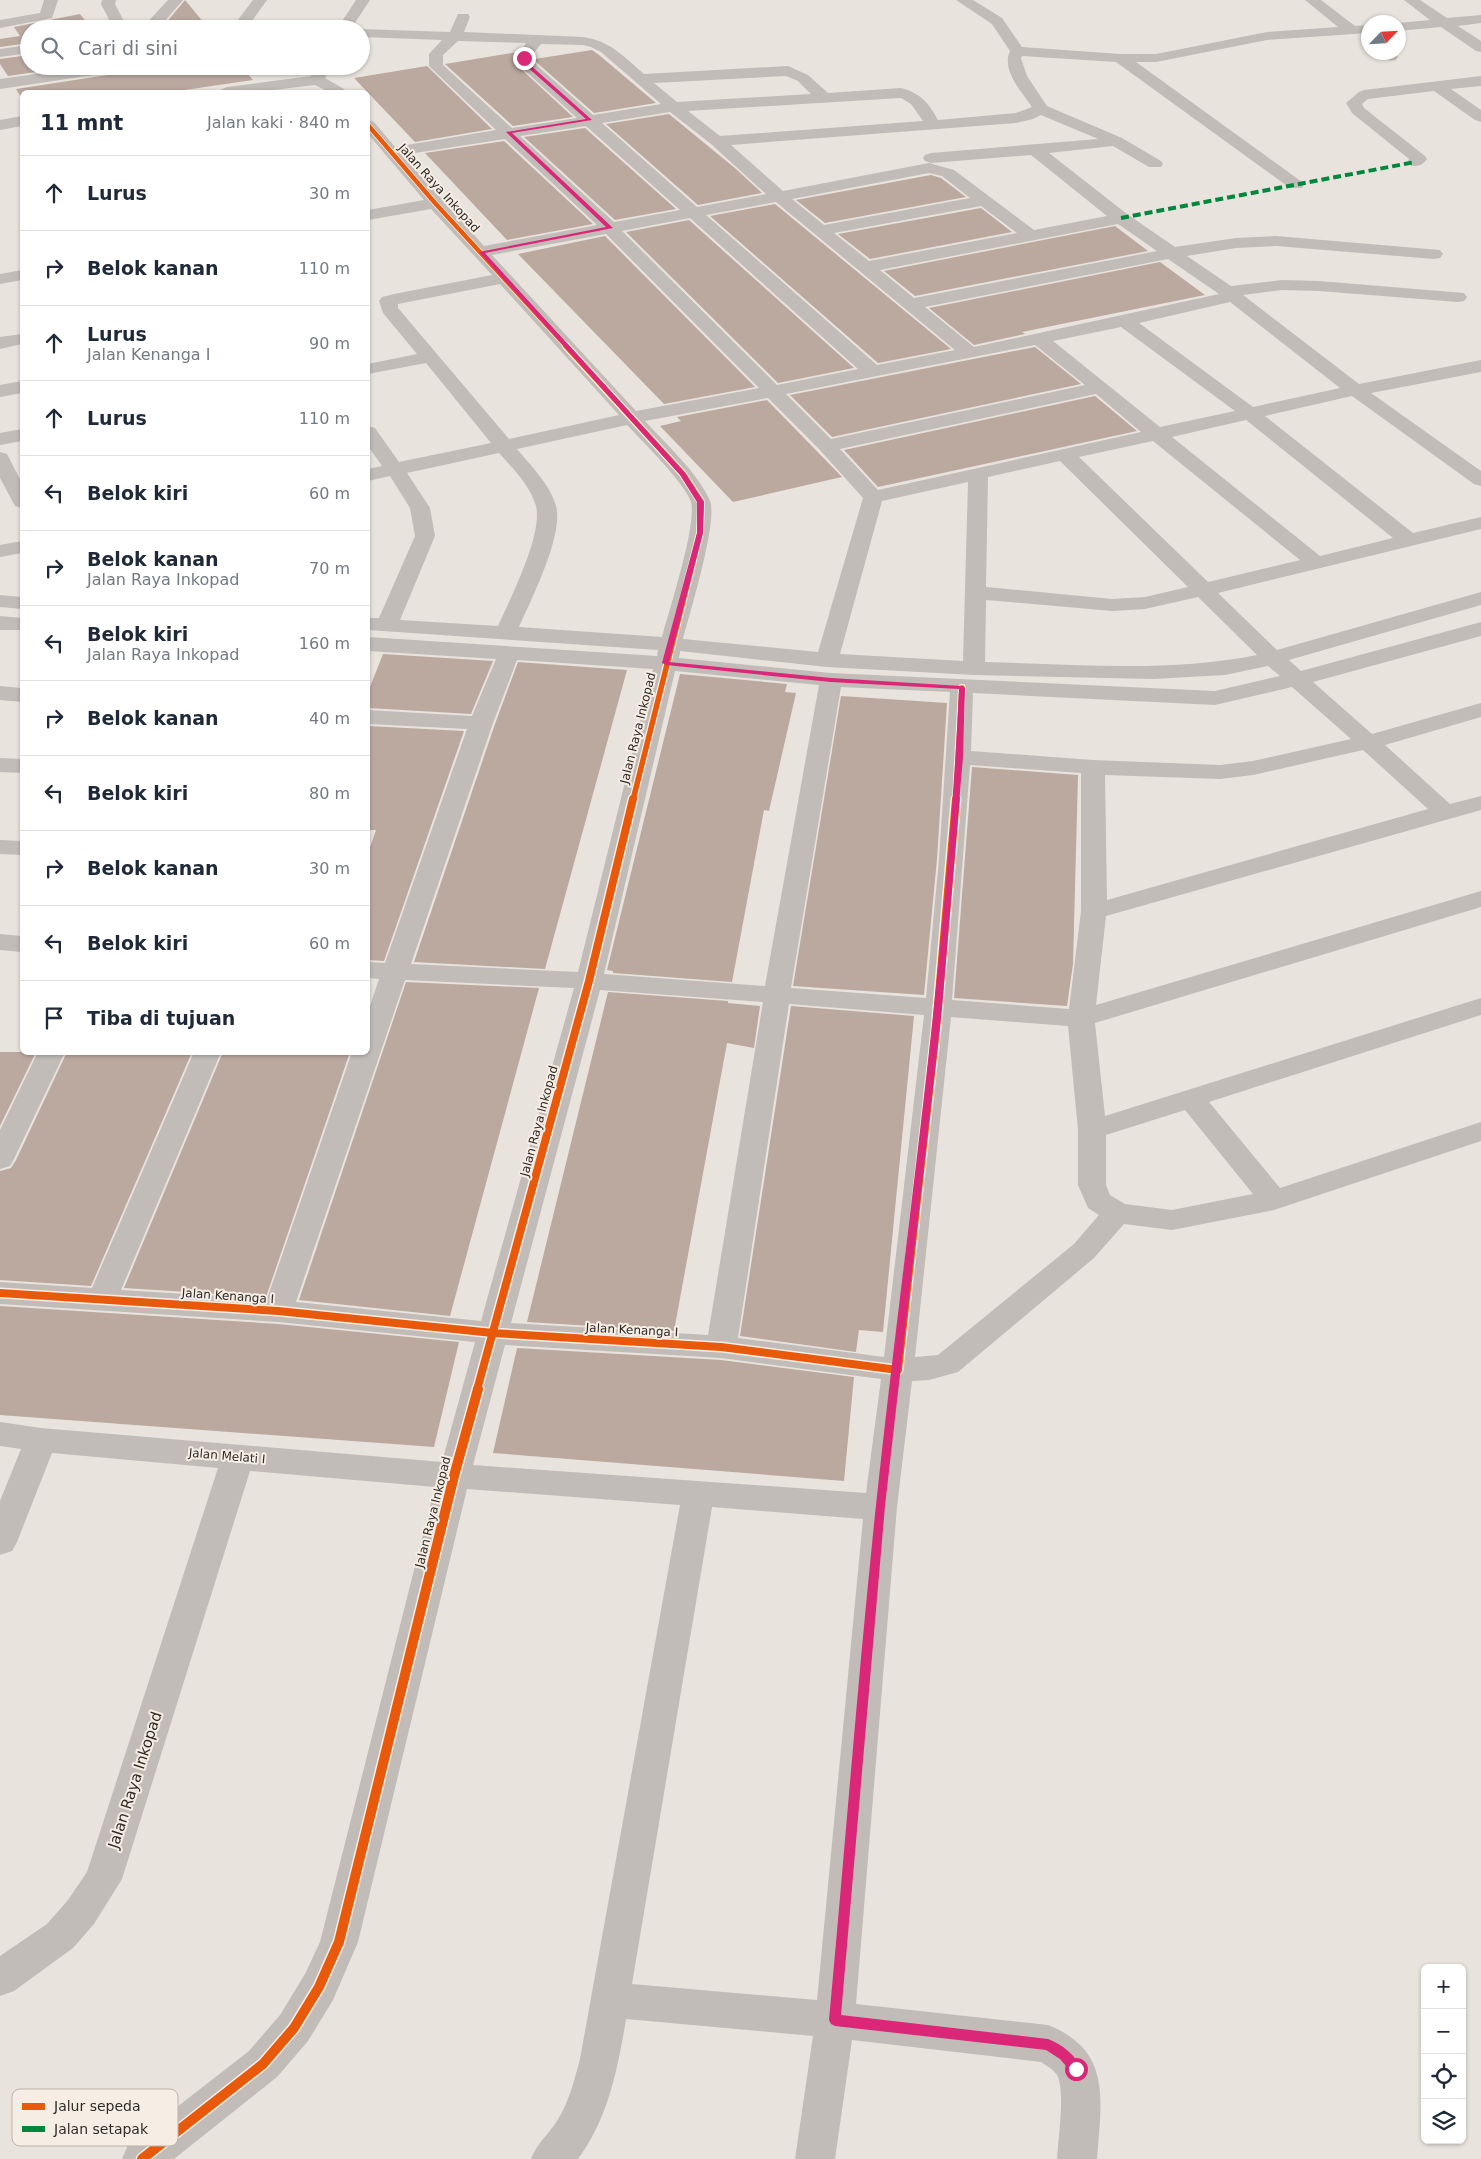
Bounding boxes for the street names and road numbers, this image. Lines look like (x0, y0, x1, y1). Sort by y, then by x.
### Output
street label: Jalan Raya Inkopad (395, 140, 482, 235)
street label: Jalan Raya Inkopad (617, 671, 659, 786)
street label: Jalan Raya Inkopad (517, 1064, 561, 1179)
street label: Jalan Kenanga I (180, 1286, 275, 1306)
street label: Jalan Kenanga I (584, 1321, 679, 1339)
street label: Jalan Melati I (187, 1446, 266, 1466)
street label: Jalan Raya Inkopad (412, 1455, 454, 1570)
street label: Jalan Raya Inkopad (104, 1709, 166, 1852)

